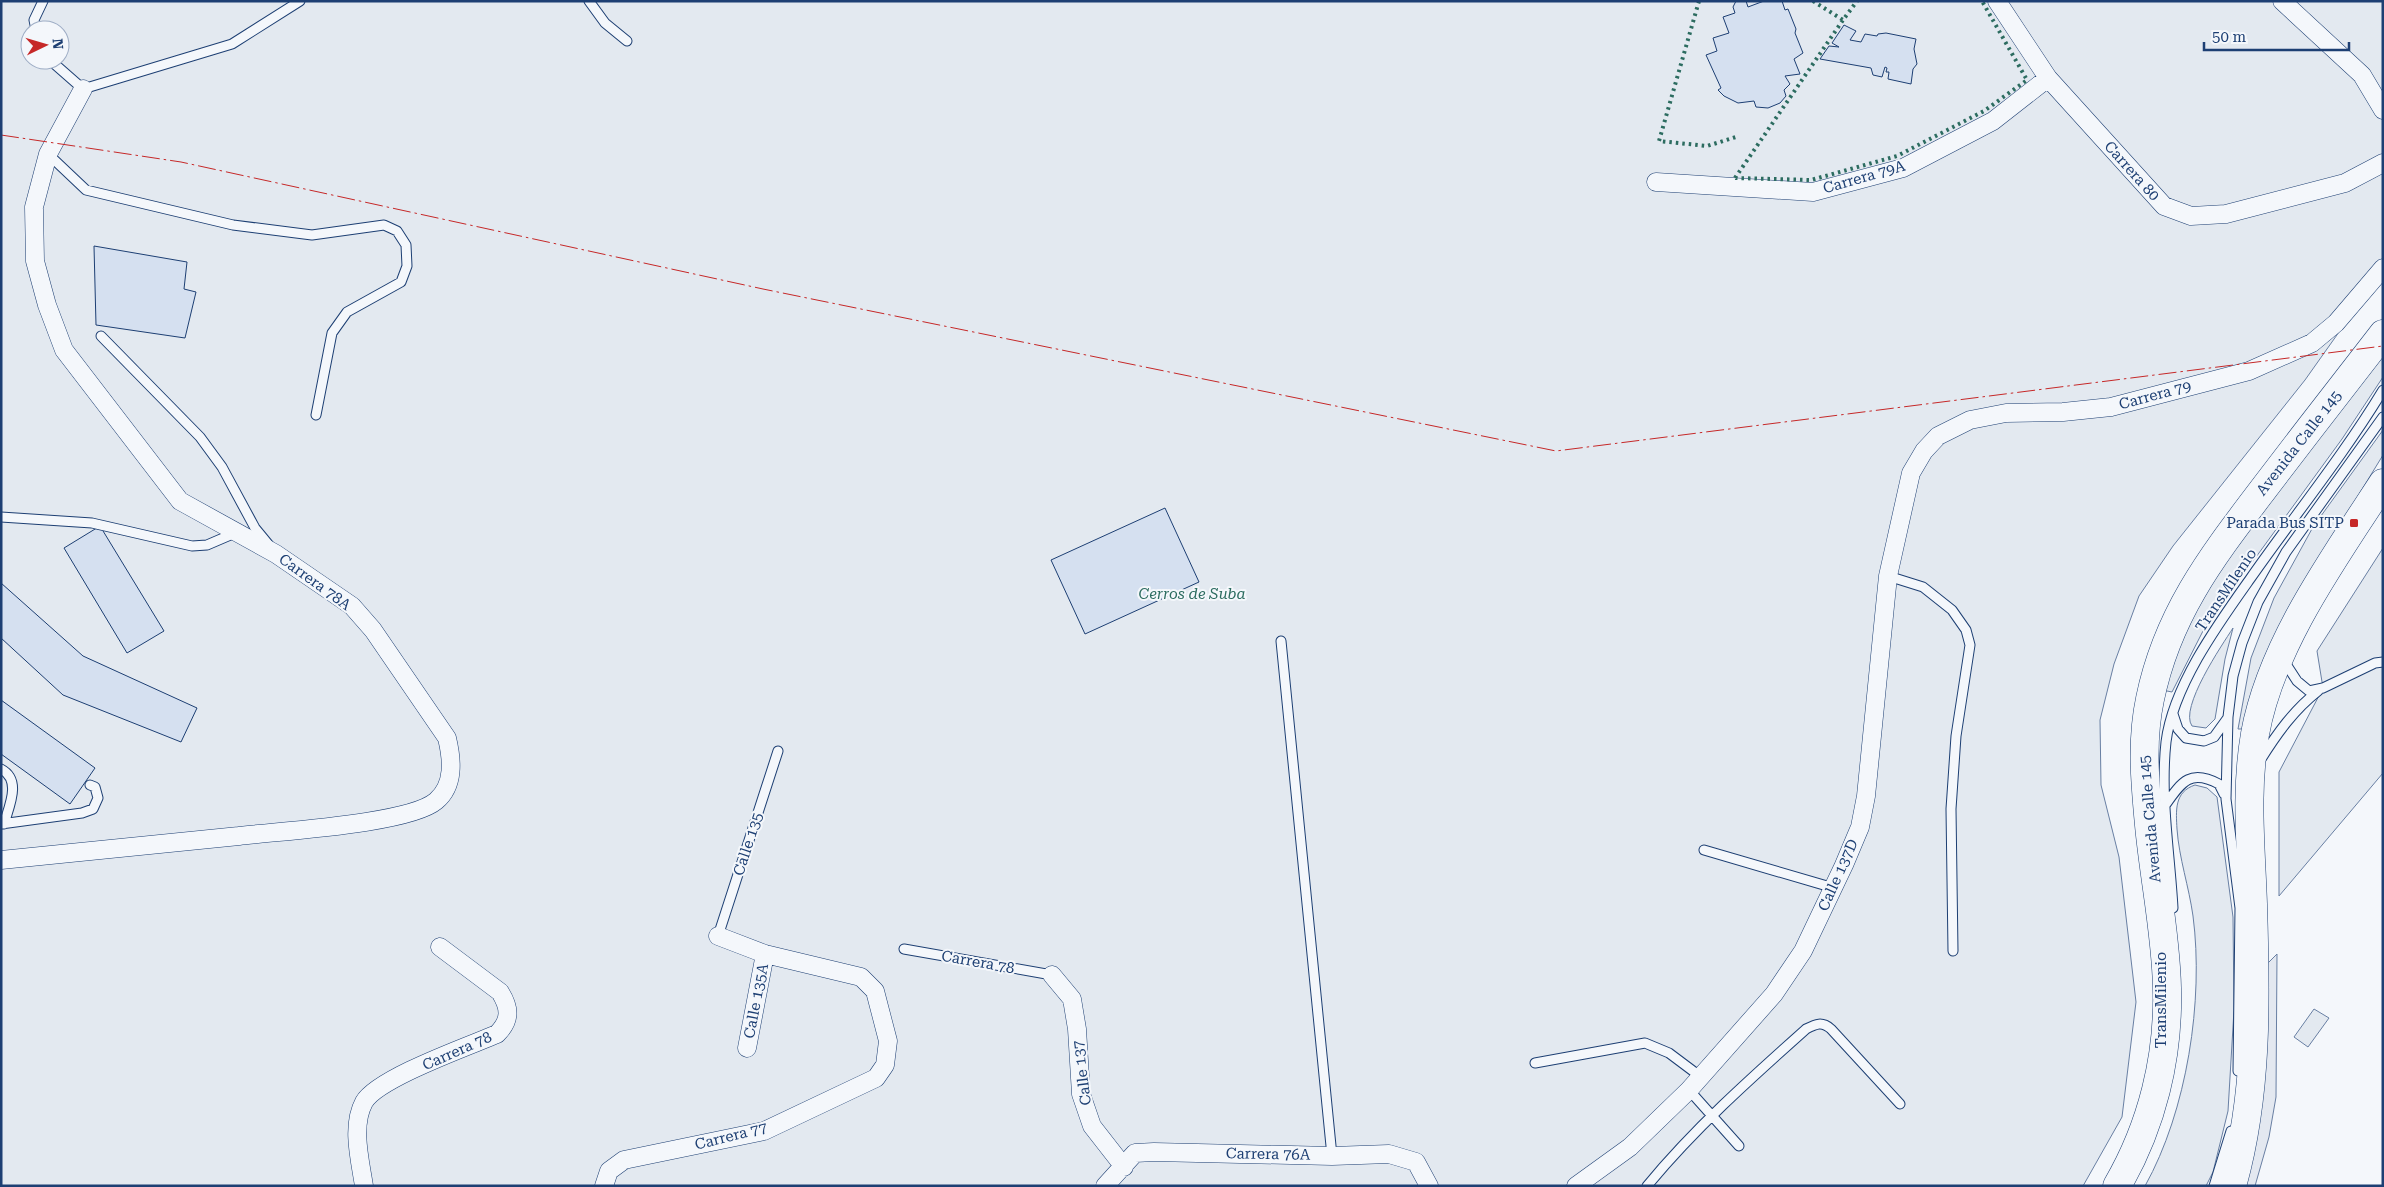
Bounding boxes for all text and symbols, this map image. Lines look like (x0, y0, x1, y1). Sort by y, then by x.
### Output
north arrow (20, 20, 70, 70)
scale bar (2204, 20, 2349, 52)
text: 50 m (2212, 28, 2247, 46)
text: N (50, 38, 66, 50)
street label: Carrera 80 (2101, 137, 2163, 205)
street label: Carrera 79A (1821, 157, 1908, 197)
street label: Carrera 79 (2117, 377, 2193, 413)
street label: Avenida Calle 145 (2252, 387, 2346, 499)
place label: Parada Bus SITP (2226, 514, 2344, 532)
marker: Parada Bus SITP (2348, 517, 2360, 529)
street label: TransMilenio (2192, 545, 2260, 635)
street label: Carrera 78A (276, 550, 355, 614)
park label: Cerros de Suba (1138, 585, 1246, 603)
street label: Avenida Calle 145 (2135, 754, 2165, 884)
street label: Calle 135 (729, 810, 767, 878)
street label: Calle 137D (1814, 836, 1862, 914)
street label: Carrera 78 (940, 947, 1016, 977)
street label: TransMilenio (2152, 952, 2170, 1048)
street label: Calle 135A (740, 962, 772, 1040)
street label: Carrera 78 (420, 1028, 494, 1074)
street label: Calle 137 (1069, 1039, 1095, 1107)
street label: Carrera 77 (693, 1118, 769, 1154)
street label: Carrera 76A (1226, 1144, 1311, 1164)

